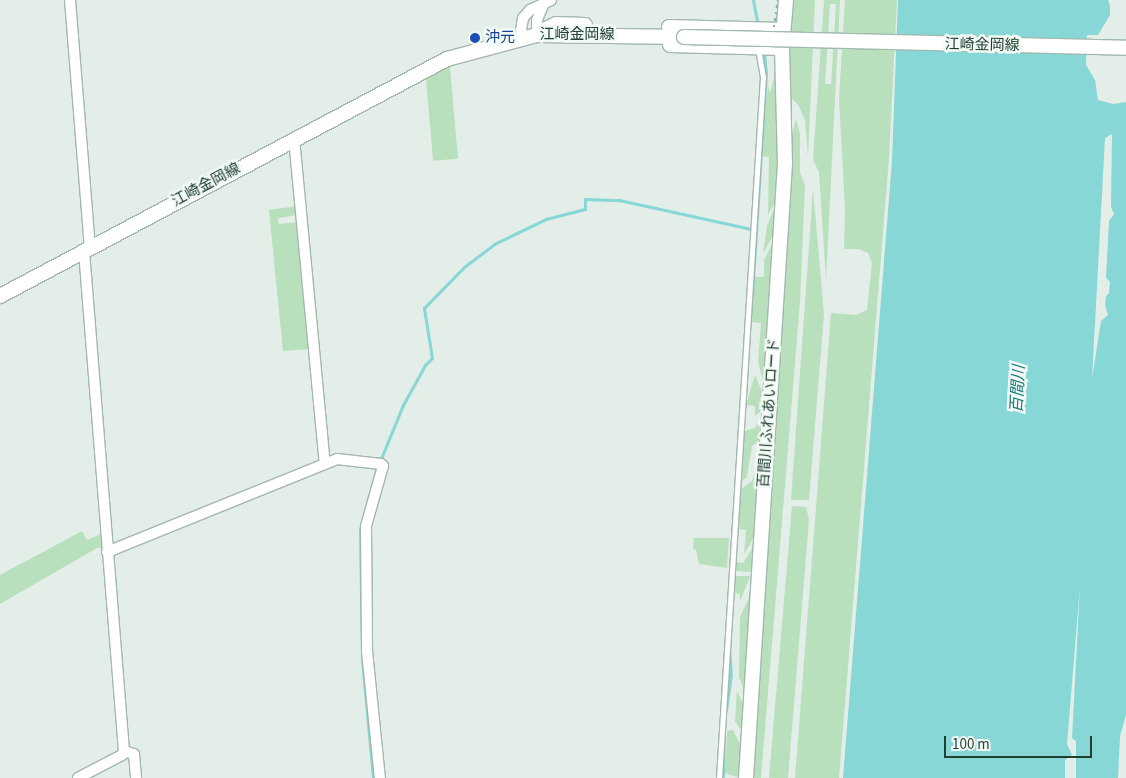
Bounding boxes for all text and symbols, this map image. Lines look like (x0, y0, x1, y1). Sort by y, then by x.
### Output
street label: 江崎金岡線 (540, 26, 614, 44)
place label: 沖元 (485, 29, 515, 47)
marker: 沖元 (469, 32, 481, 44)
street label: 江崎金岡線 (944, 35, 1020, 55)
street label: 江崎金岡線 (169, 159, 243, 211)
street label: 百間川ふれあいロード (755, 338, 783, 488)
water label: 百間川 (1007, 365, 1029, 413)
scale bar (946, 726, 1094, 758)
text: 100 m (952, 734, 990, 755)

